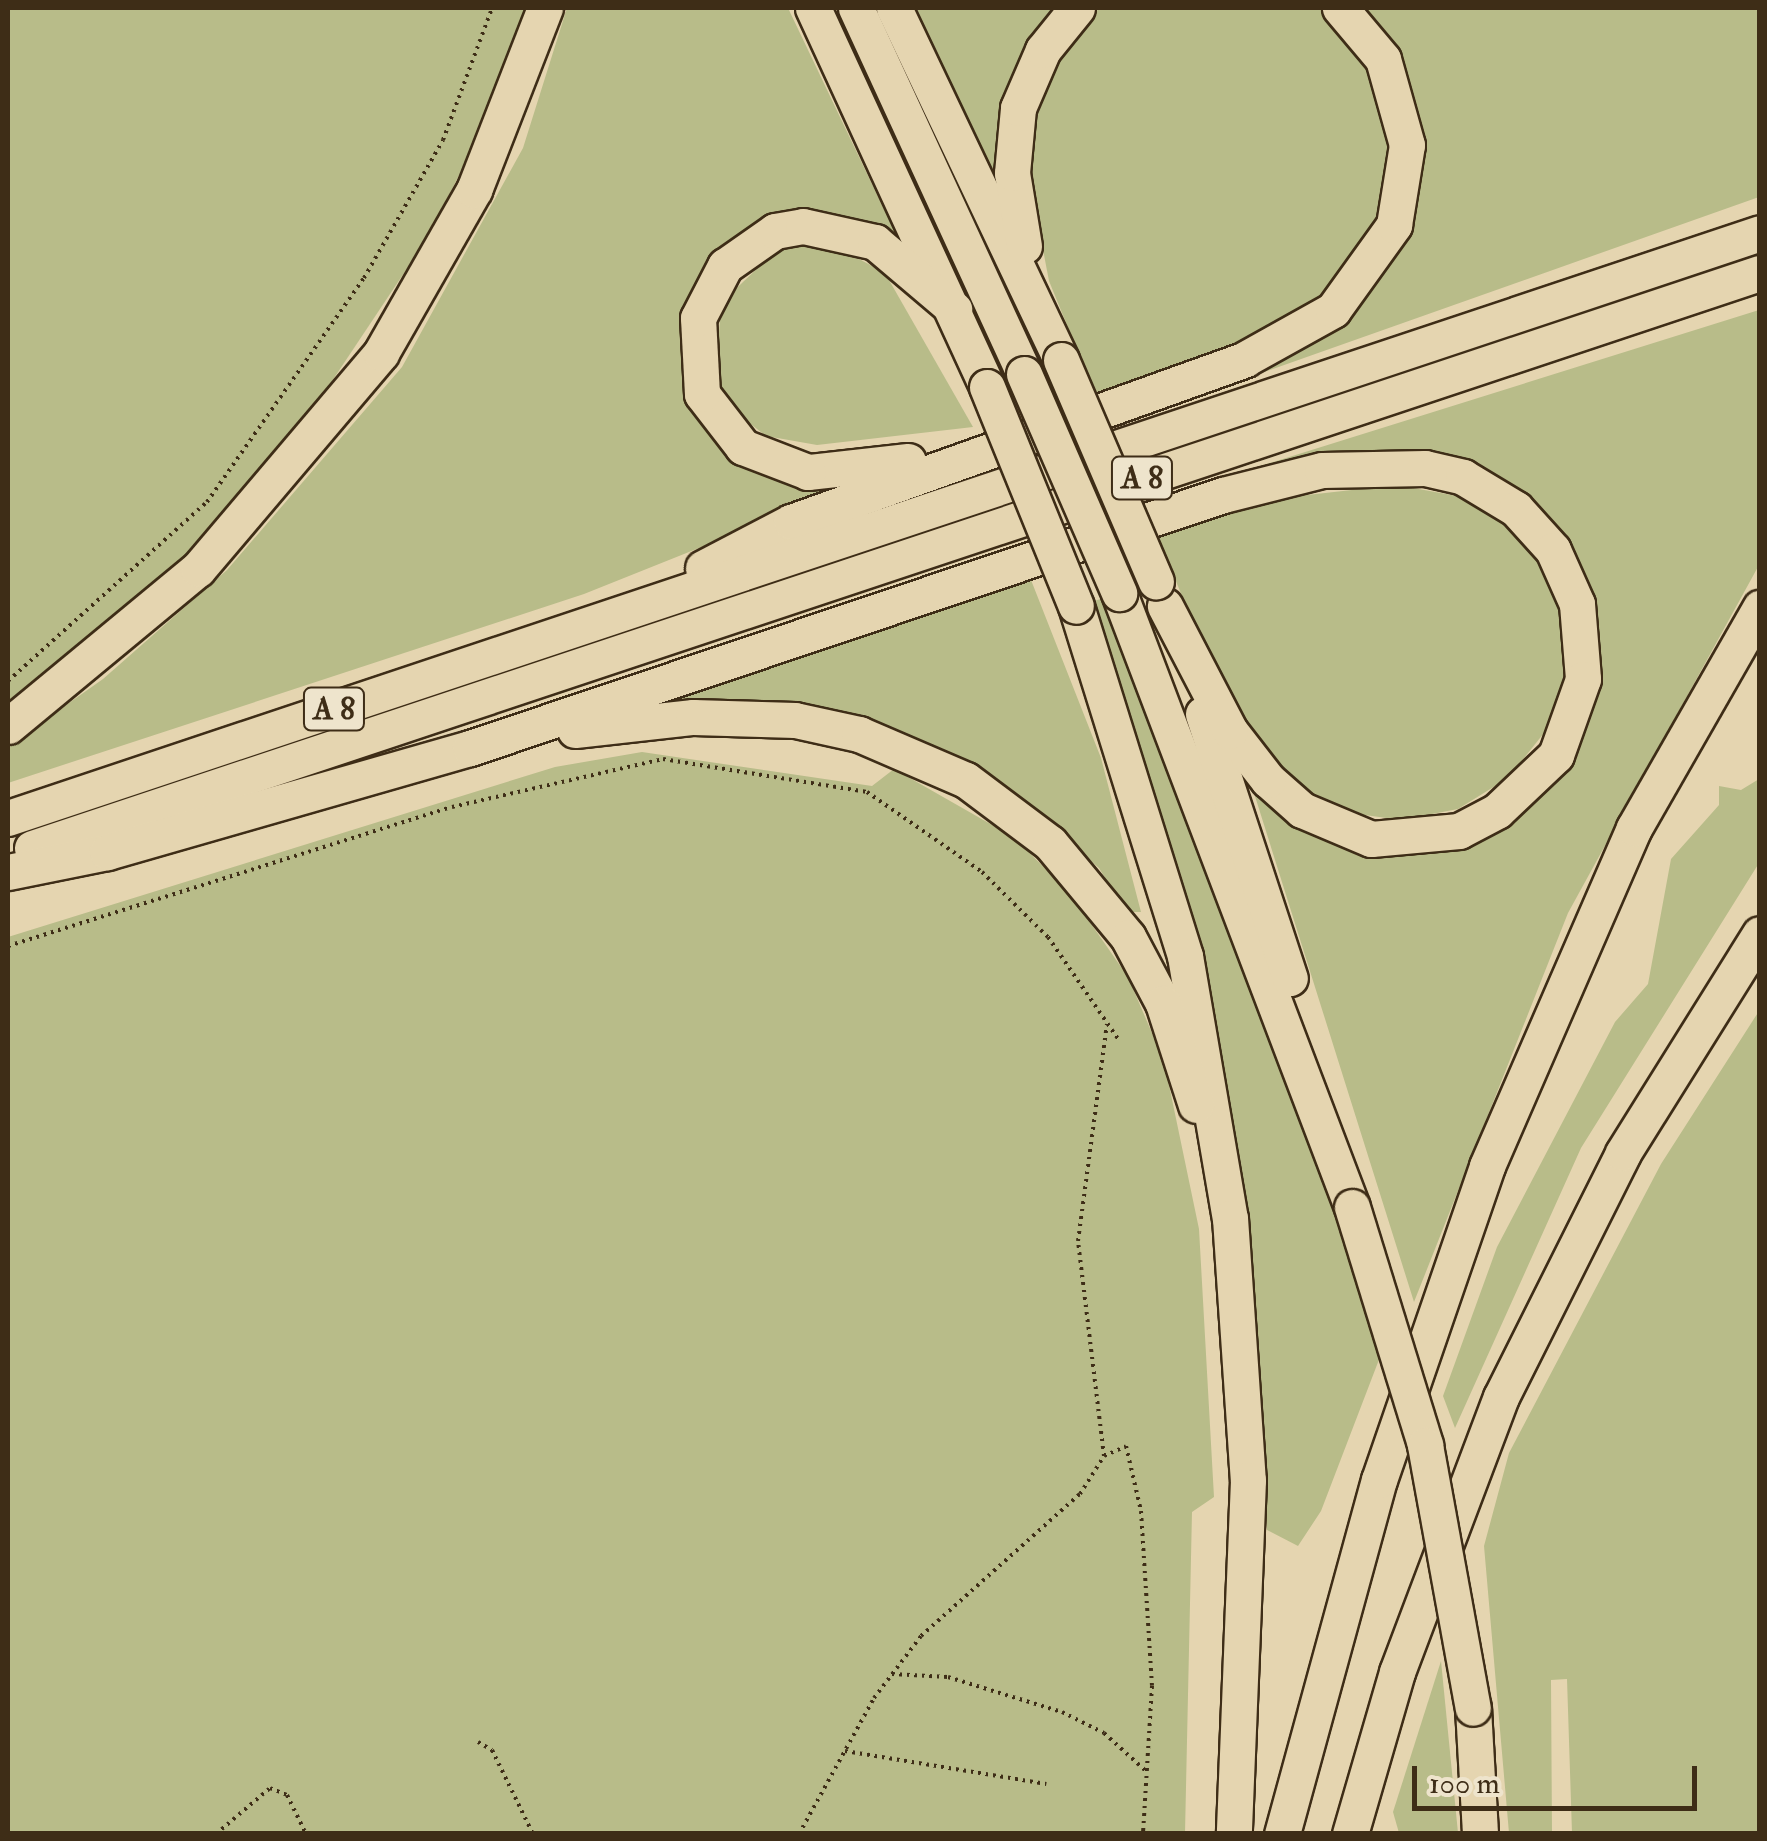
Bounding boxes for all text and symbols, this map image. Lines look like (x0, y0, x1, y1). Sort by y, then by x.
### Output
road number: A 8 (1110, 451, 1174, 505)
road number: A 8 (302, 682, 366, 736)
scale bar (1417, 1746, 1702, 1808)
text: 100 m (1429, 1765, 1500, 1802)

